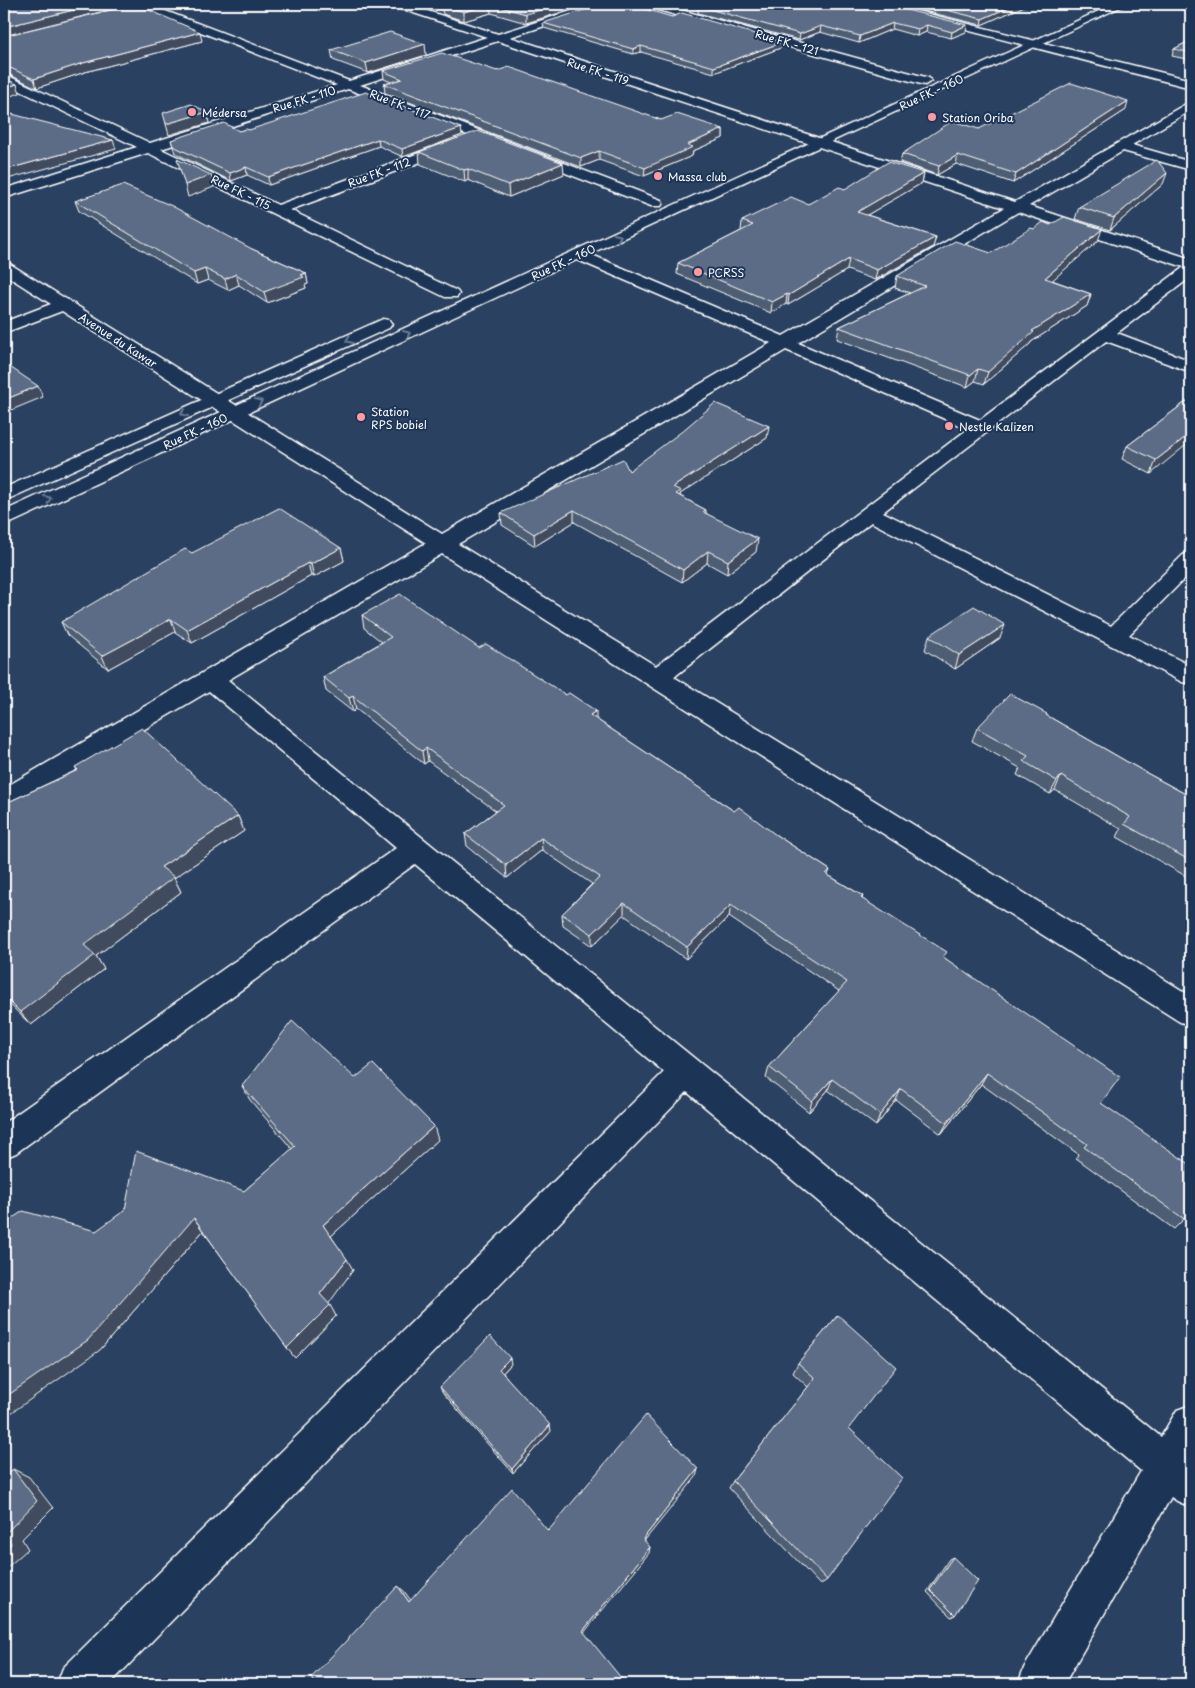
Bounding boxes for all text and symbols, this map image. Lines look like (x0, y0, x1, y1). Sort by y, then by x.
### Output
street label: Rue FK - 121 (753, 25, 821, 59)
street label: Rue FK - 119 (565, 53, 631, 89)
street label: Rue FK - 160 (896, 70, 966, 114)
street label: Rue FK - 110 (270, 81, 338, 117)
street label: Rue FK - 117 (367, 85, 433, 123)
place label: Médersa (202, 104, 247, 121)
marker: Médersa (186, 106, 198, 118)
place label: Station Oriba (942, 109, 1014, 126)
marker: Station Oriba (926, 111, 938, 123)
street label: Rue FK - 112 (345, 153, 413, 191)
place label: Massa club (668, 168, 727, 185)
street label: Rue FK - 115 (208, 170, 274, 214)
marker: Massa club (652, 170, 664, 182)
one-way arrow (613, 233, 622, 243)
street label: Rue FK - 160 (528, 240, 598, 284)
place label: PCRSS (708, 264, 744, 281)
marker: PCRSS (692, 266, 704, 278)
street label: Avenue du Kawar (76, 308, 161, 372)
one-way arrow (402, 330, 411, 340)
one-way arrow (345, 333, 354, 344)
one-way arrow (254, 397, 263, 408)
place label: Station RPS bobiel (371, 403, 427, 433)
one-way arrow (180, 407, 189, 418)
street label: Rue FK - 160 (160, 409, 230, 453)
marker: Station RPS bobiel (355, 411, 367, 423)
place label: Nestle Kalizen (959, 418, 1034, 435)
marker: Nestle Kalizen (943, 420, 955, 432)
one-way arrow (43, 494, 52, 505)

